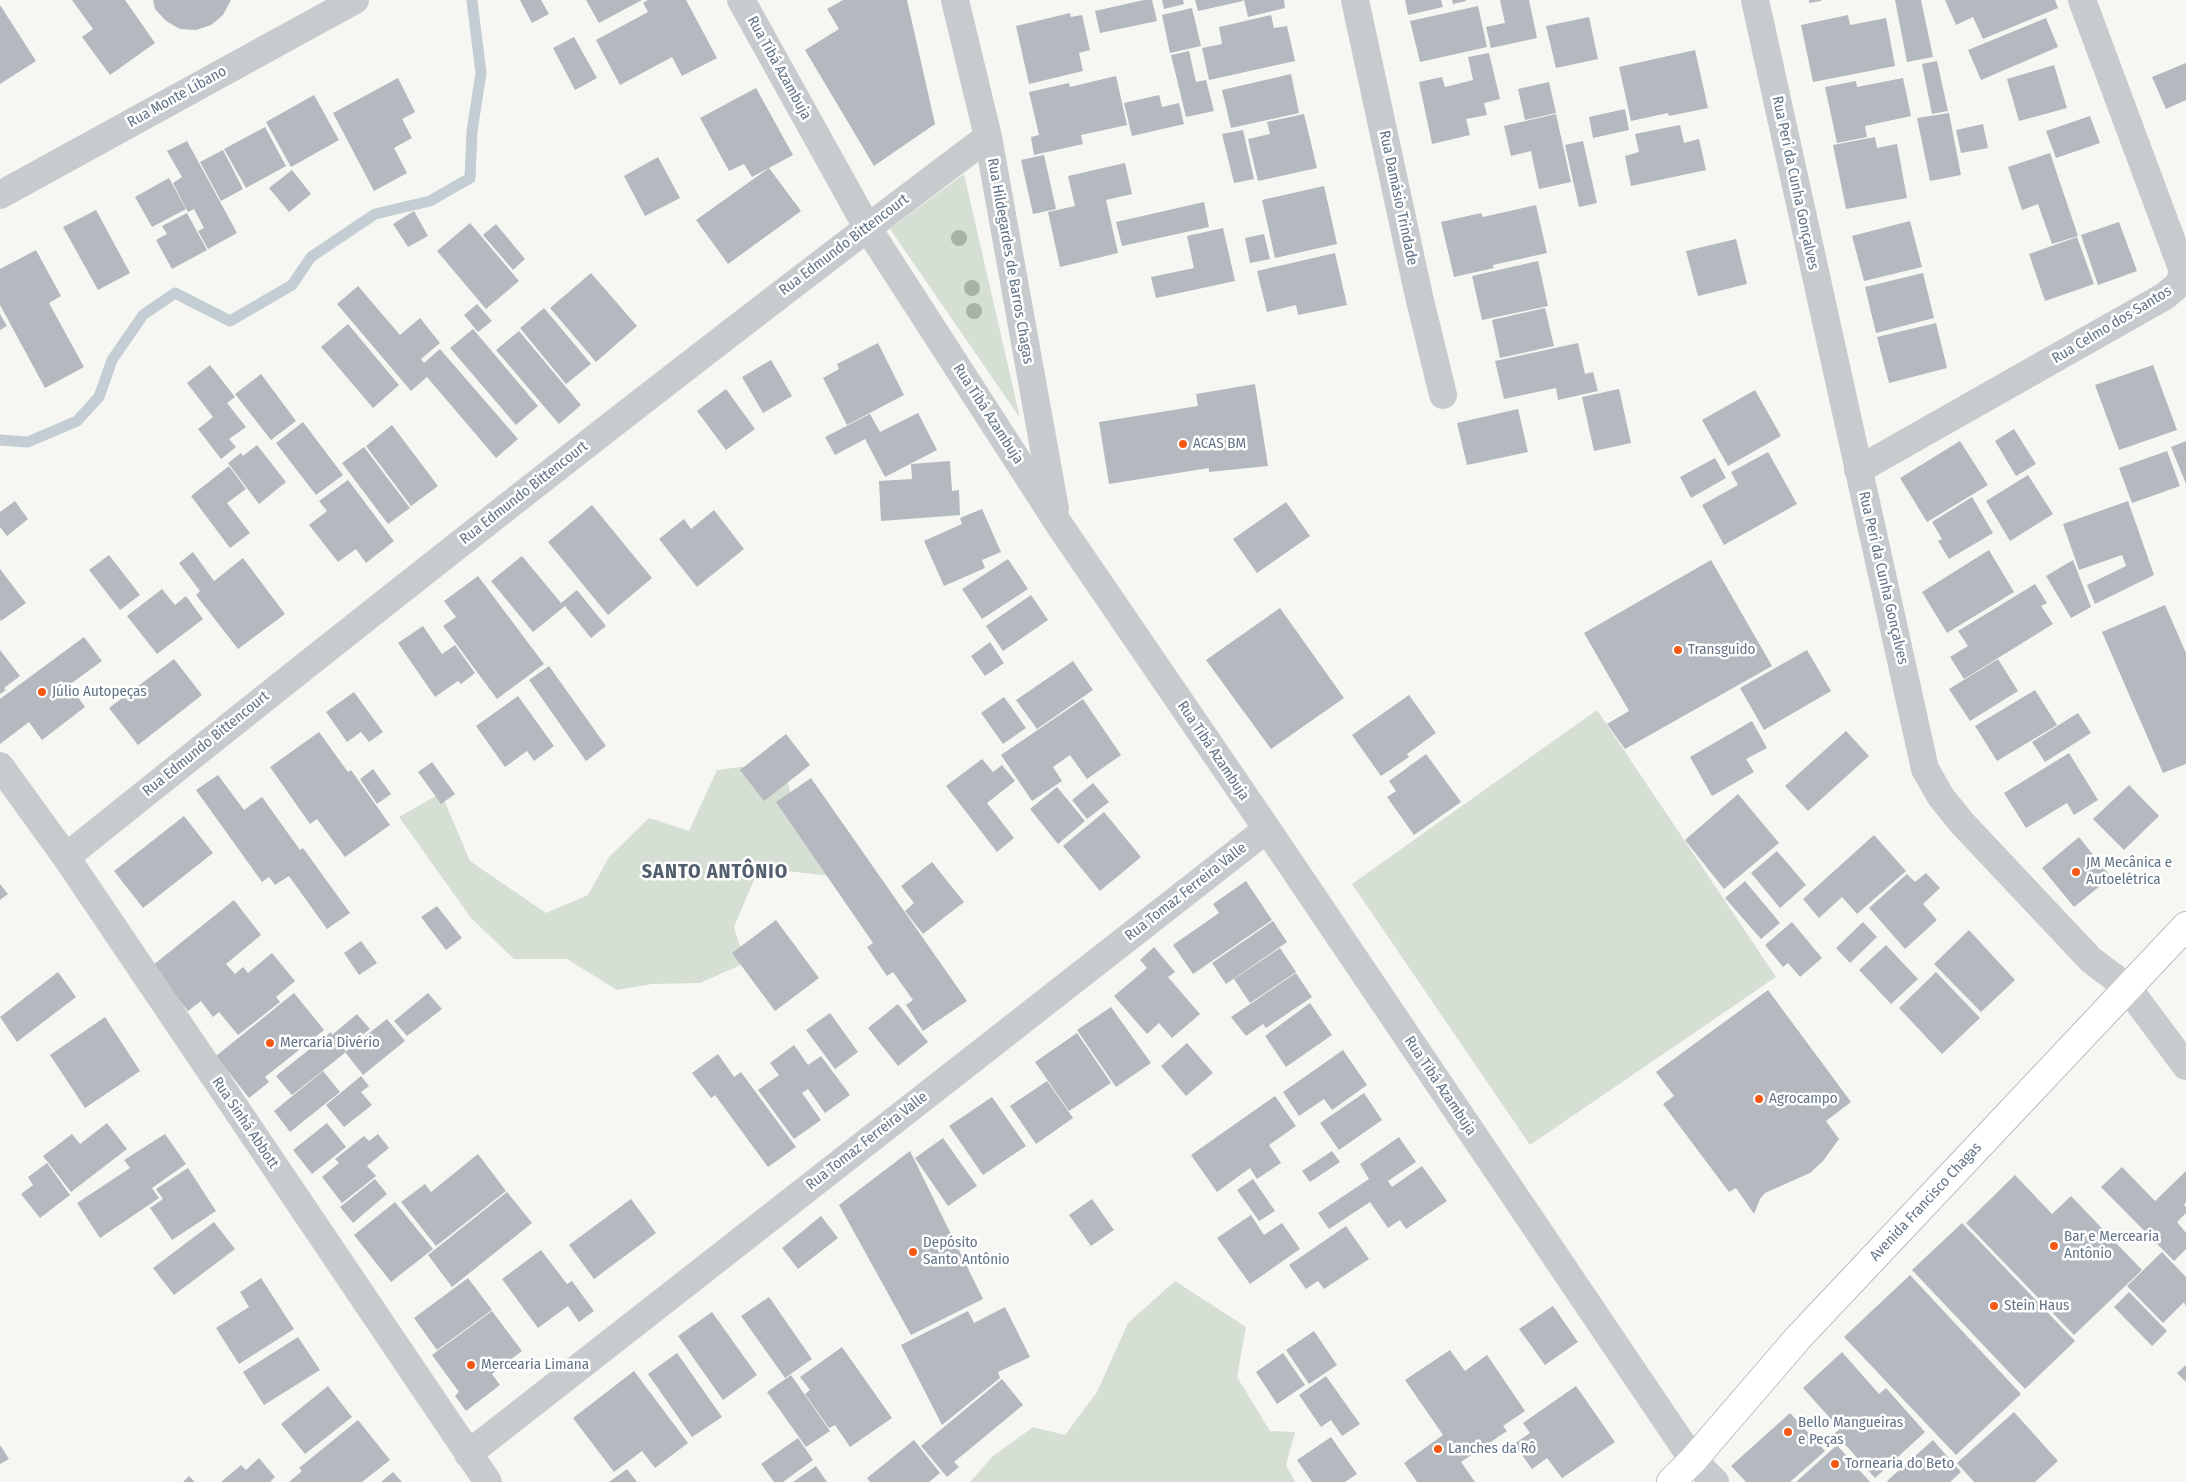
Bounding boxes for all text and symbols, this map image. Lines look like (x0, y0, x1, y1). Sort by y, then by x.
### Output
street label: Rua Tibá Azambuja (743, 13, 815, 123)
street label: Rua Monte Líbano (124, 62, 230, 132)
street label: Rua Peri da Cunha Gonçalves (1768, 94, 1822, 272)
street label: Rua Damásio Trindade (1375, 129, 1421, 267)
street label: Rua Hildegardes de Barros Chagas (983, 157, 1037, 365)
street label: Rua Edmundo Bittencourt (776, 190, 912, 300)
street label: Rua Celmo dos Santos (2049, 282, 2175, 368)
street label: Rua Tibá Azambuja (949, 361, 1027, 467)
place label: ACAS BM (1193, 435, 1246, 453)
street label: Rua Edmundo Bittencourt (456, 437, 592, 549)
marker: ACAS BM (1177, 438, 1189, 450)
street label: Rua Peri da Cunha Gonçalves (1854, 490, 1912, 666)
place label: Transguido (1688, 641, 1755, 659)
marker: Transguido (1672, 644, 1684, 656)
place label: Júlio Autopeças (52, 683, 147, 701)
marker: Júlio Autopeças (36, 686, 48, 698)
street label: Rua Edmundo Bittencourt (139, 688, 273, 800)
street label: Rua Tibá Azambuja (1173, 698, 1253, 804)
street label: Rua Tomaz Ferreira Valle (1122, 839, 1250, 945)
place label: JM Mecânica e Autoelétrica (2086, 854, 2172, 889)
district label: SANTO ANTÔNIO (640, 860, 790, 884)
marker: JM Mecânica e Autoelétrica (2070, 866, 2082, 878)
street label: Rua Tibá Azambuja (1400, 1033, 1480, 1139)
place label: Mercaria Divério (280, 1034, 380, 1052)
marker: Mercaria Divério (264, 1037, 276, 1049)
street label: Rua Sinhá Abbott (208, 1074, 282, 1172)
street label: Rua Tomaz Ferreira Valle (803, 1088, 931, 1194)
place label: Agrocampo (1769, 1090, 1838, 1108)
marker: Agrocampo (1753, 1093, 1765, 1105)
street label: Avenida Francisco Chagas (1866, 1139, 1986, 1265)
place label: Bar e Mercearia Antônio (2064, 1228, 2159, 1263)
place label: Depósito Santo Antônio (923, 1234, 1010, 1269)
marker: Bar e Mercearia Antônio (2048, 1240, 2060, 1252)
marker: Depósito Santo Antônio (907, 1246, 919, 1258)
place label: Stein Haus (2004, 1297, 2069, 1315)
marker: Stein Haus (1988, 1300, 2000, 1312)
place label: Mercearia Limana (481, 1356, 589, 1374)
marker: Mercearia Limana (465, 1359, 477, 1371)
place label: Bello Mangueiras e Peças (1798, 1414, 1903, 1449)
marker: Bello Mangueiras e Peças (1782, 1426, 1794, 1438)
place label: Lanches da Rô (1448, 1440, 1536, 1458)
marker: Lanches da Rô (1432, 1443, 1444, 1455)
place label: Tornearia do Beto (1845, 1455, 1954, 1473)
marker: Tornearia do Beto (1829, 1458, 1841, 1470)

